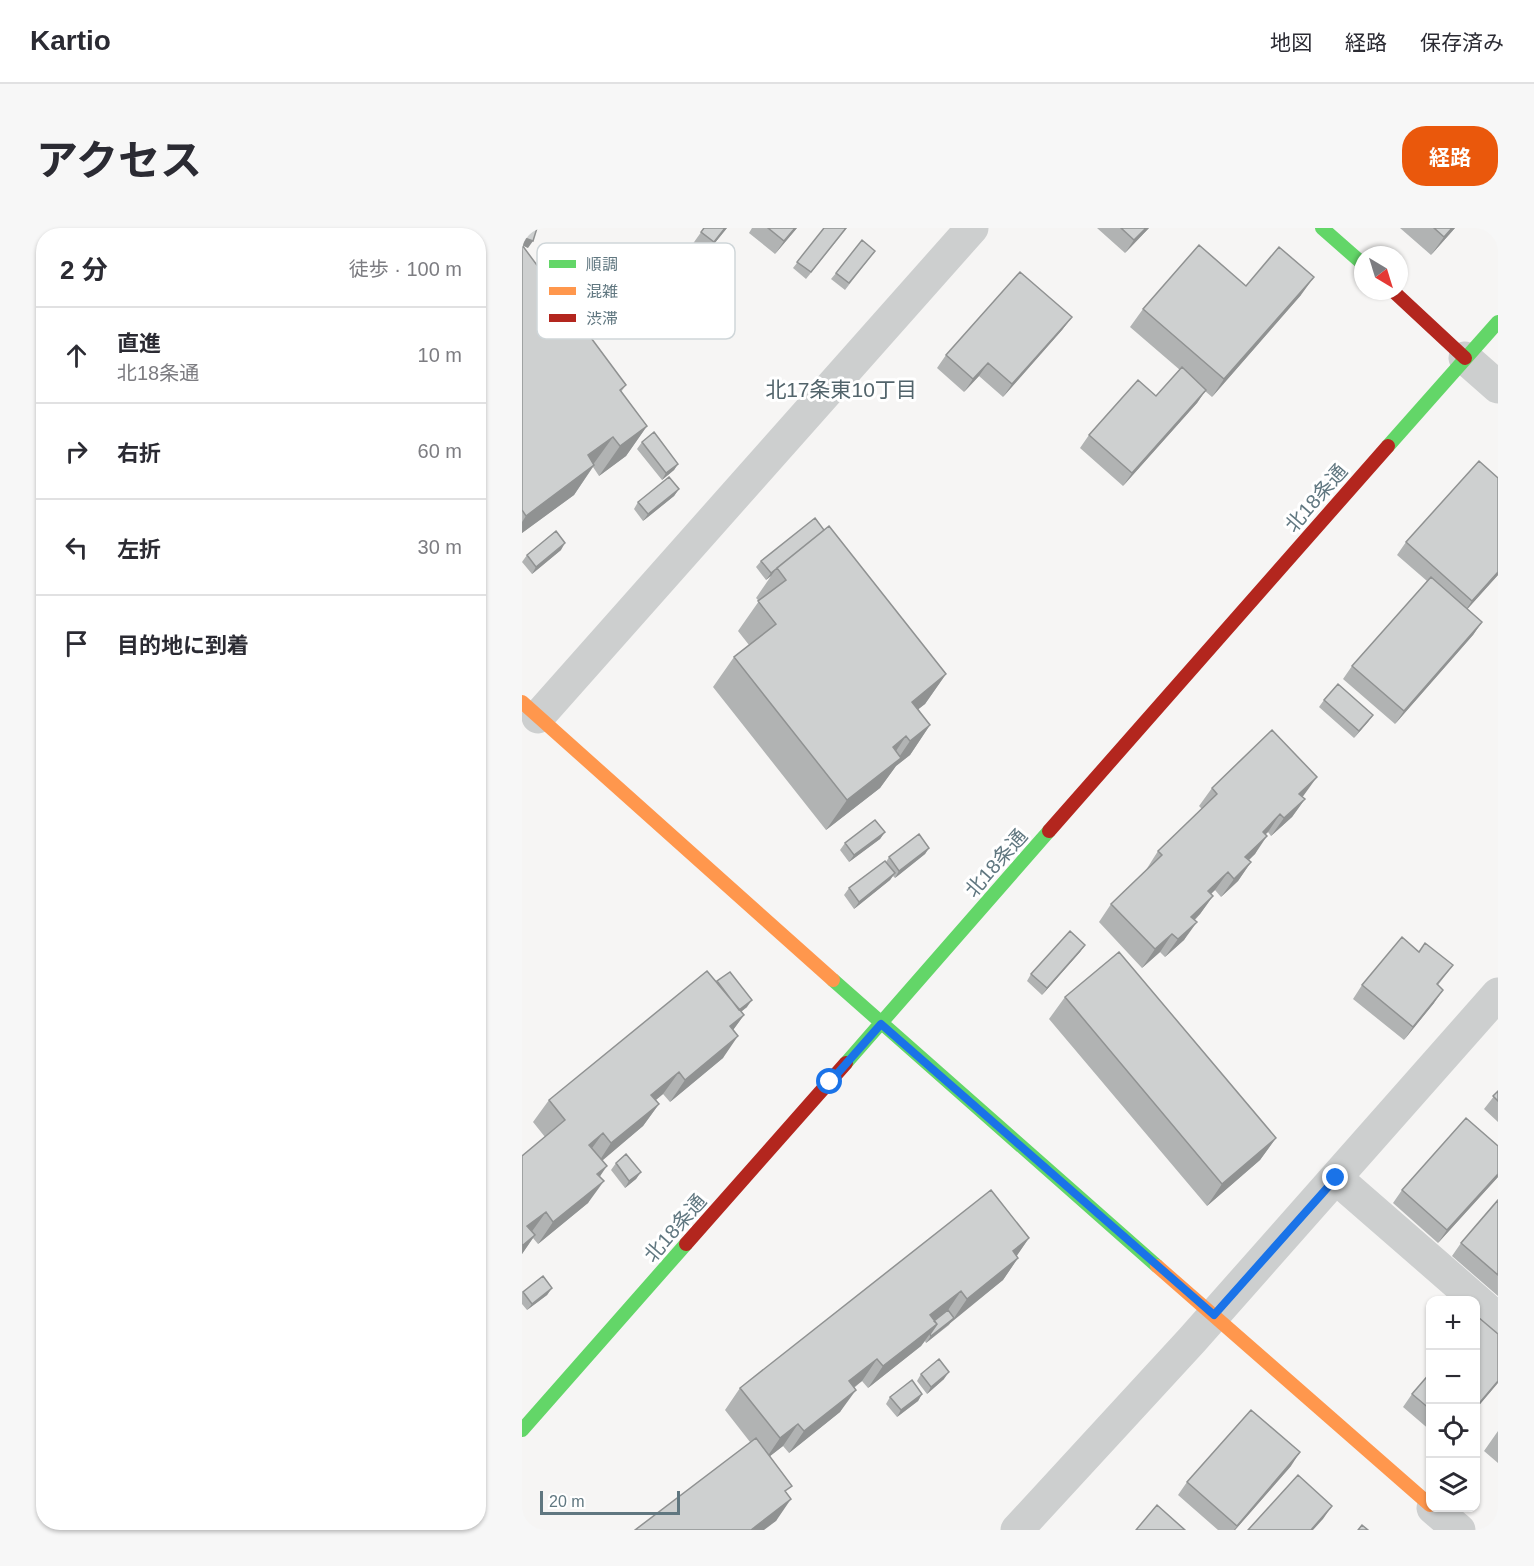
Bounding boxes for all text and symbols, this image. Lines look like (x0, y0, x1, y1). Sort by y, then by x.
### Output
text: Kartio (30, 25, 111, 56)
text: 地図 (1270, 31, 1312, 54)
text: 経路 (1345, 31, 1387, 54)
text: 保存済み (1420, 31, 1504, 54)
button: 経路 (1402, 126, 1498, 186)
text: アクセス (36, 137, 202, 184)
legend (537, 243, 735, 339)
north arrow (1354, 246, 1408, 300)
text: 2 分 (60, 255, 108, 285)
text: 順調 (586, 256, 618, 273)
text: 徒歩 · 100 m (349, 258, 462, 280)
text: 混雑 (586, 283, 618, 300)
text: 渋滞 (586, 310, 618, 327)
text: 直進 (117, 331, 161, 356)
icon: ahead (60, 339, 93, 372)
text: 10 m (418, 344, 462, 366)
text: 北18条通 (117, 362, 199, 384)
district label: 北17条東10丁目 (765, 378, 917, 401)
icon: right (60, 435, 93, 468)
text: 60 m (418, 440, 462, 462)
text: 右折 (117, 441, 161, 466)
street label: 北18条通 (1281, 460, 1351, 536)
icon: left (60, 531, 93, 564)
text: 30 m (418, 536, 462, 558)
text: 左折 (117, 537, 161, 562)
icon: arrive (60, 627, 93, 660)
text: 目的地に到着 (117, 633, 249, 658)
street label: 北18条通 (961, 825, 1031, 901)
route start (816, 1068, 842, 1094)
route end (1322, 1164, 1348, 1190)
street label: 北18条通 (640, 1190, 710, 1266)
map controls (1426, 1296, 1480, 1512)
button: + (1426, 1296, 1480, 1350)
button: − (1426, 1350, 1480, 1404)
button: locate (1426, 1404, 1480, 1458)
button: layers (1426, 1458, 1480, 1512)
scale bar (540, 1488, 680, 1516)
text: 20 m (549, 1493, 585, 1510)

